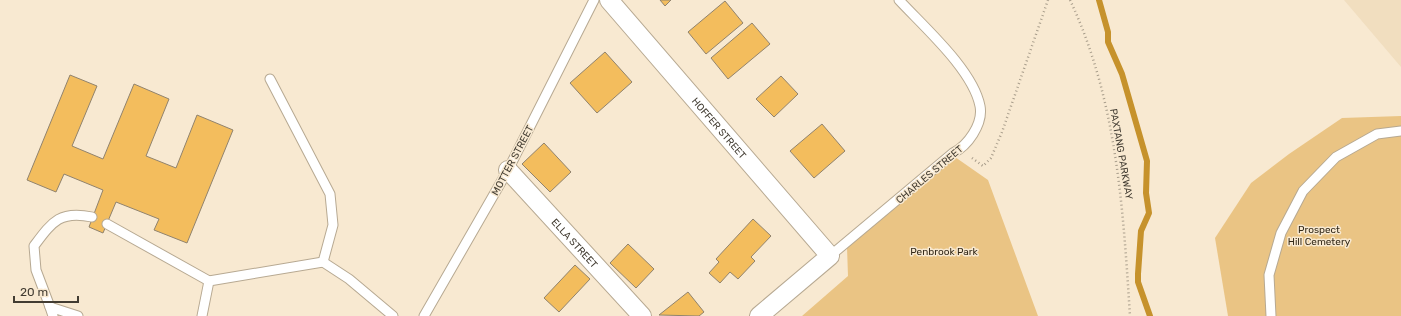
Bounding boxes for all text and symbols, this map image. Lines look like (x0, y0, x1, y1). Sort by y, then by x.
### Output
street label: HOFFER STREET (689, 95, 749, 162)
street label: PAXTANG PARKWAY (1107, 108, 1135, 201)
street label: MOTTER STREET (489, 123, 536, 198)
street label: CHARLES STREET (894, 143, 966, 206)
street label: ELLA STREET (549, 216, 600, 271)
park label: Prospect Hill Cemetery (1288, 224, 1351, 248)
park label: Penbrook Park (910, 246, 979, 258)
scale bar (14, 278, 78, 304)
text: 20 m (20, 285, 48, 299)

